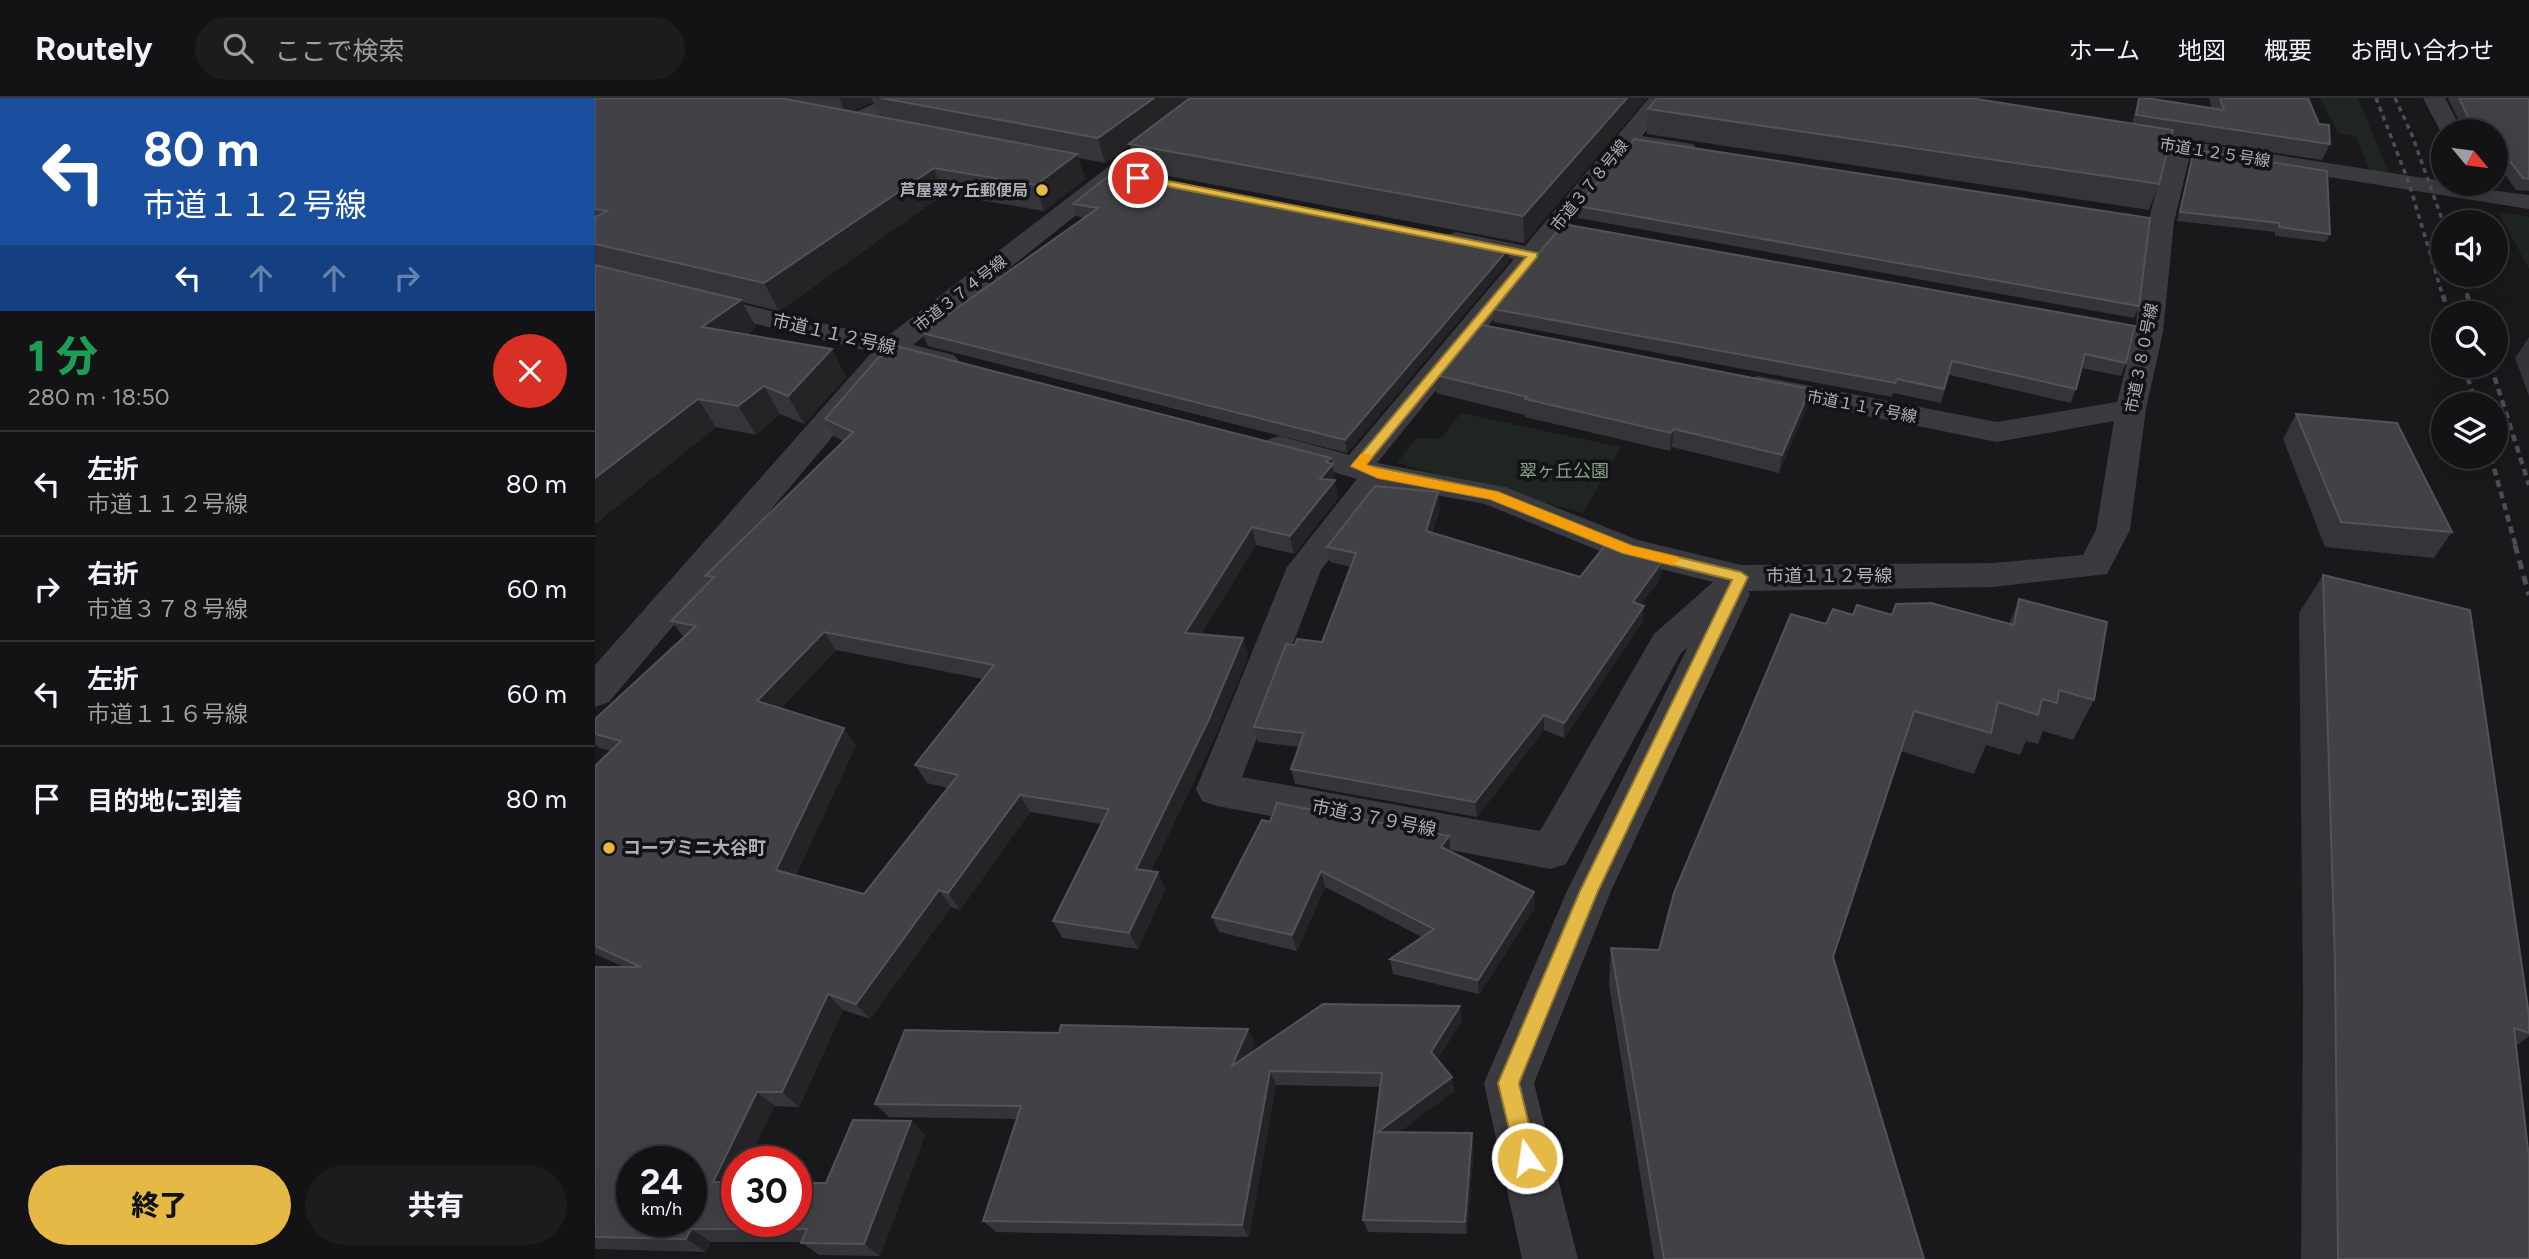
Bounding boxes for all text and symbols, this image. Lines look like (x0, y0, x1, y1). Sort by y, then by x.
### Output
search box (195, 17, 685, 80)
text: Routely (35, 29, 153, 68)
icon: search (219, 29, 257, 67)
text: ここで検索 (275, 35, 405, 67)
text: ホーム (2069, 36, 2140, 65)
text: 地図 (2178, 36, 2226, 65)
text: 概要 (2264, 36, 2312, 65)
text: お問い合わせ (2350, 36, 2494, 65)
text: 80 m (143, 119, 259, 178)
north arrow (2431, 119, 2508, 196)
map controls (2431, 119, 2508, 469)
icon: left (28, 126, 119, 217)
street label: 市道１２５号線 (2158, 134, 2272, 171)
street label: 市道３７８号線 (1547, 136, 1632, 235)
pin (1108, 148, 1168, 208)
icon: arrive (1119, 159, 1157, 197)
place label: 芦屋翠ケ丘郵便局 (900, 181, 1028, 200)
marker: 芦屋翠ケ丘郵便局 (1034, 182, 1050, 198)
text: 市道１１２号線 (143, 186, 367, 224)
button: sound (2431, 210, 2508, 287)
street label: 市道３７４号線 (910, 251, 1010, 335)
icon: left (169, 259, 207, 297)
icon: ahead (242, 259, 280, 297)
icon: ahead (315, 259, 353, 297)
icon: right (388, 259, 426, 297)
street label: 市道３８０号線 (2121, 301, 2162, 415)
button: search (2431, 301, 2508, 378)
street label: 市道１１２号線 (770, 309, 898, 359)
text: 1 分 (28, 331, 98, 382)
button: close (493, 334, 567, 408)
text: 280 m · 18:50 (28, 383, 170, 411)
street label: 市道１１７号線 (1805, 386, 1919, 427)
button: layers (2431, 392, 2508, 469)
text: 左折 (87, 453, 139, 485)
park label: 翠ヶ丘公園 (1519, 460, 1609, 482)
icon: left (28, 465, 66, 503)
text: 80 m (506, 468, 567, 500)
text: 市道１１２号線 (87, 490, 248, 518)
text: 右折 (87, 558, 139, 590)
street label: 市道１１２号線 (1766, 565, 1892, 587)
icon: right (28, 570, 66, 608)
text: 60 m (507, 573, 567, 605)
text: 市道３７８号線 (87, 595, 248, 623)
text: 左折 (87, 663, 139, 695)
icon: left (28, 675, 66, 713)
text: 60 m (507, 678, 567, 710)
text: 市道１１６号線 (87, 700, 248, 728)
icon: arrive (28, 780, 66, 818)
text: 80 m (506, 783, 567, 815)
text: 目的地に到着 (87, 785, 243, 817)
street label: 市道３７９号線 (1310, 795, 1438, 841)
place label: コープミニ大谷町 (623, 837, 766, 859)
marker: コープミニ大谷町 (601, 840, 617, 856)
position arrow (1490, 1121, 1564, 1195)
speed limit sign: 30 (721, 1146, 812, 1237)
text: 24 (640, 1161, 683, 1203)
button: 終了 (28, 1165, 291, 1245)
button: 共有 (305, 1165, 567, 1245)
text: km/h (641, 1198, 682, 1220)

